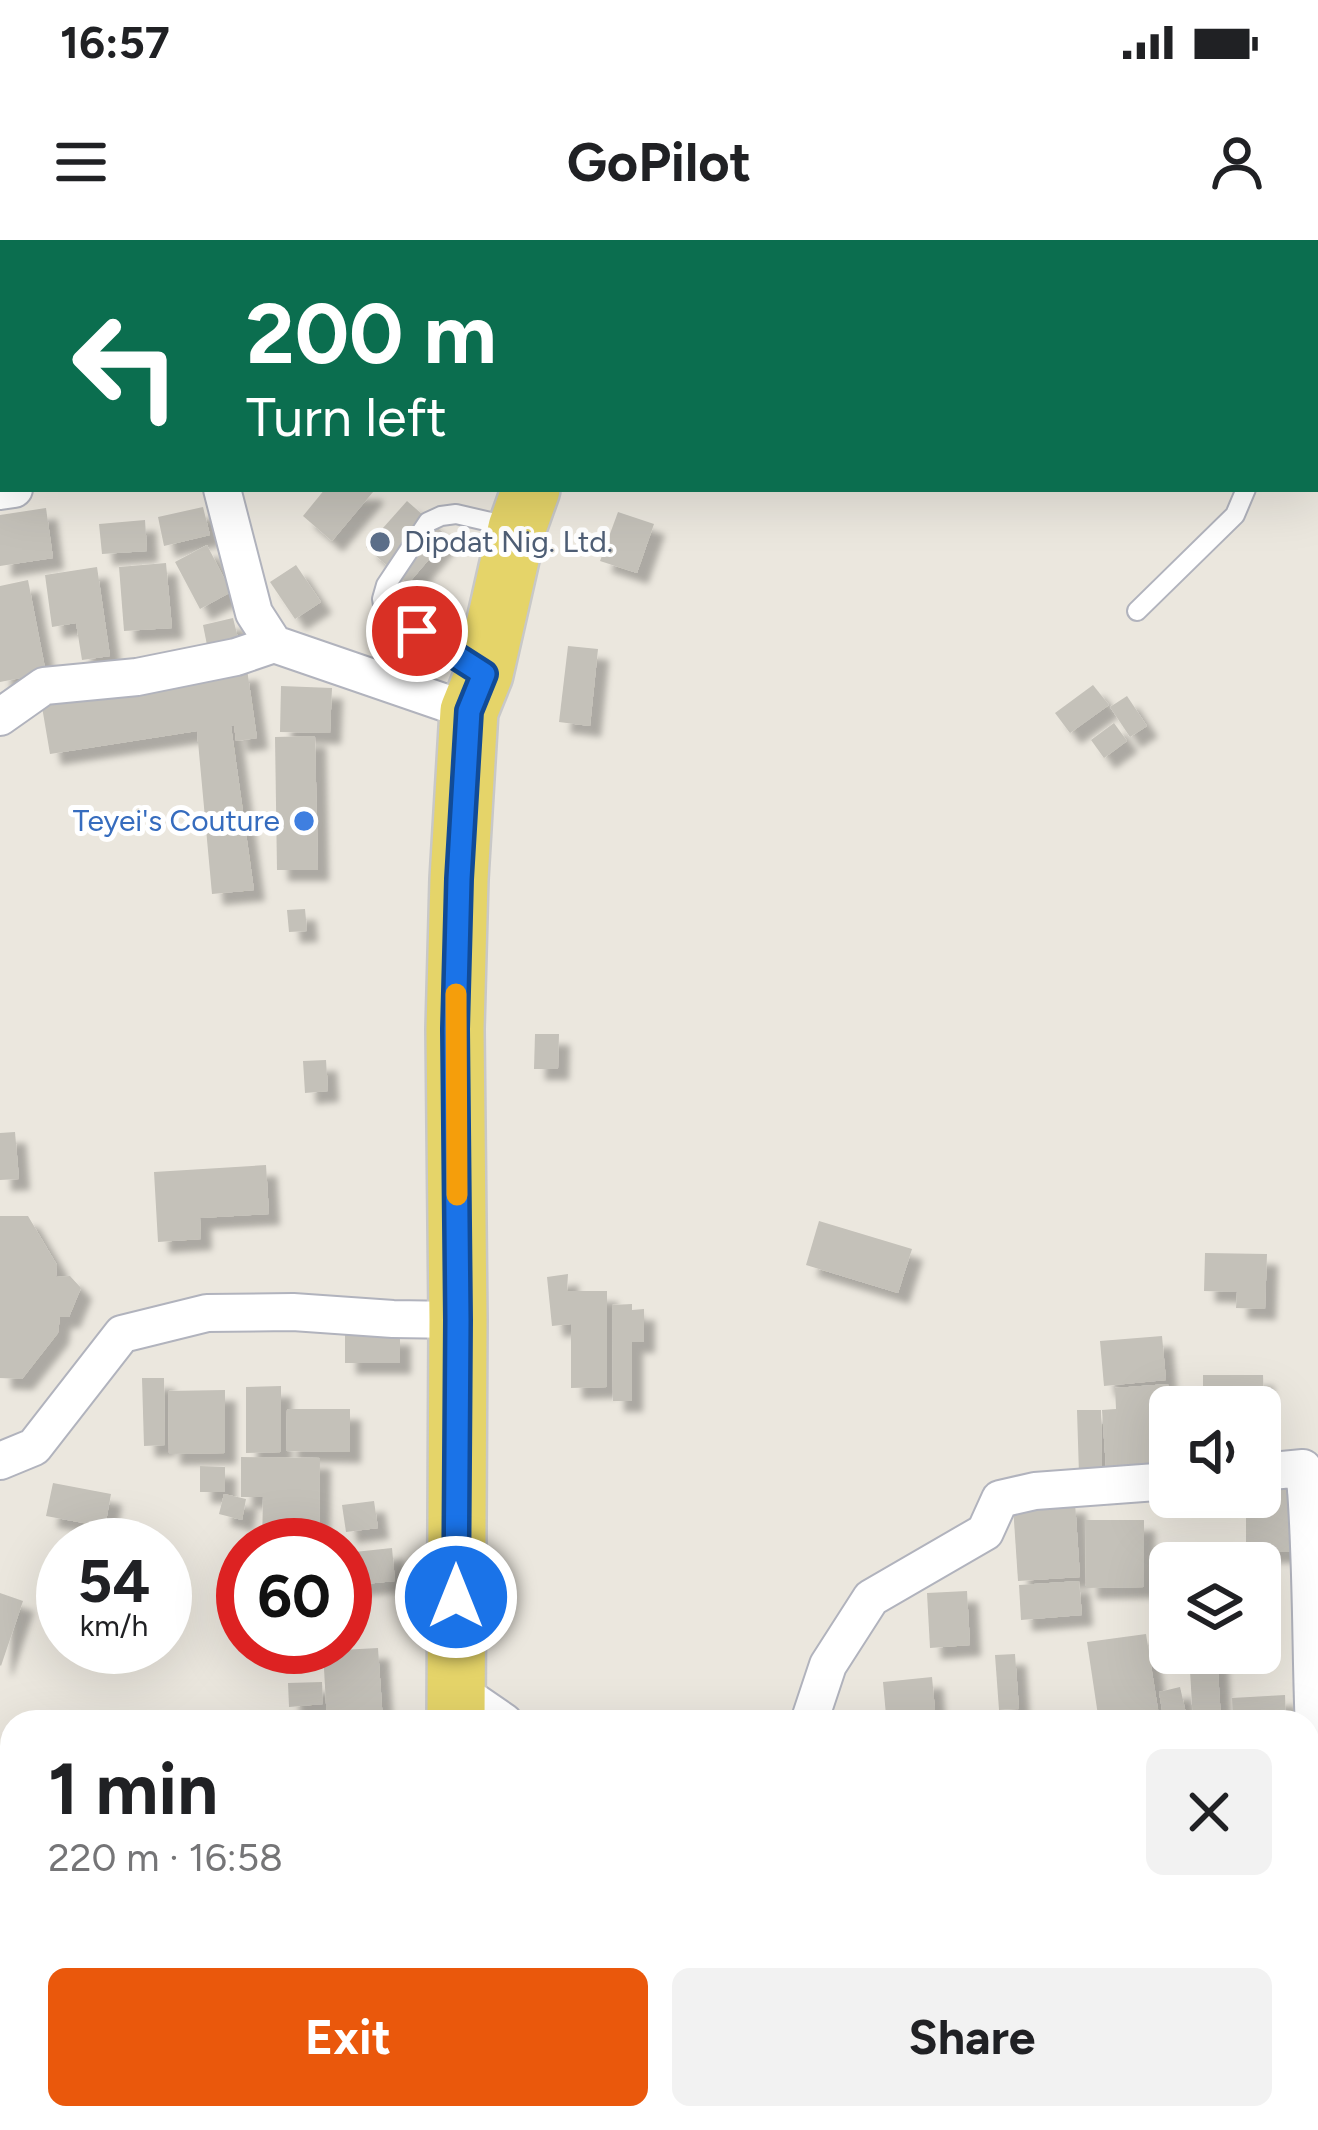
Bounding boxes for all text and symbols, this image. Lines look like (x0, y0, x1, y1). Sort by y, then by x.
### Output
text: 16:57 (60, 15, 170, 69)
icon: menu (48, 129, 114, 195)
icon: person (1204, 129, 1270, 195)
text: GoPilot (567, 130, 751, 195)
text: 200 m (246, 283, 497, 384)
icon: left (48, 288, 204, 444)
text: Turn left (246, 385, 447, 450)
place label: Dipdat Nig. Ltd. (404, 523, 613, 560)
marker: Dipdat Nig. Ltd. (367, 529, 393, 555)
pin (366, 580, 468, 682)
icon: arrive (384, 598, 450, 664)
place label: Teyei's Couture (73, 802, 280, 839)
marker: Teyei's Couture (291, 808, 317, 834)
map controls (1149, 1386, 1281, 1674)
button: sound (1149, 1386, 1281, 1518)
speed limit sign: 60 (216, 1518, 372, 1674)
position arrow (393, 1534, 519, 1660)
button: layers (1149, 1542, 1281, 1674)
text: 54 (78, 1545, 150, 1617)
text: km/h (80, 1607, 148, 1644)
text: 1 min (48, 1746, 218, 1832)
button: close (1146, 1749, 1272, 1875)
text: 220 m · 16:58 (48, 1834, 283, 1881)
button: Exit (48, 1968, 648, 2106)
button: Share (672, 1968, 1272, 2106)

